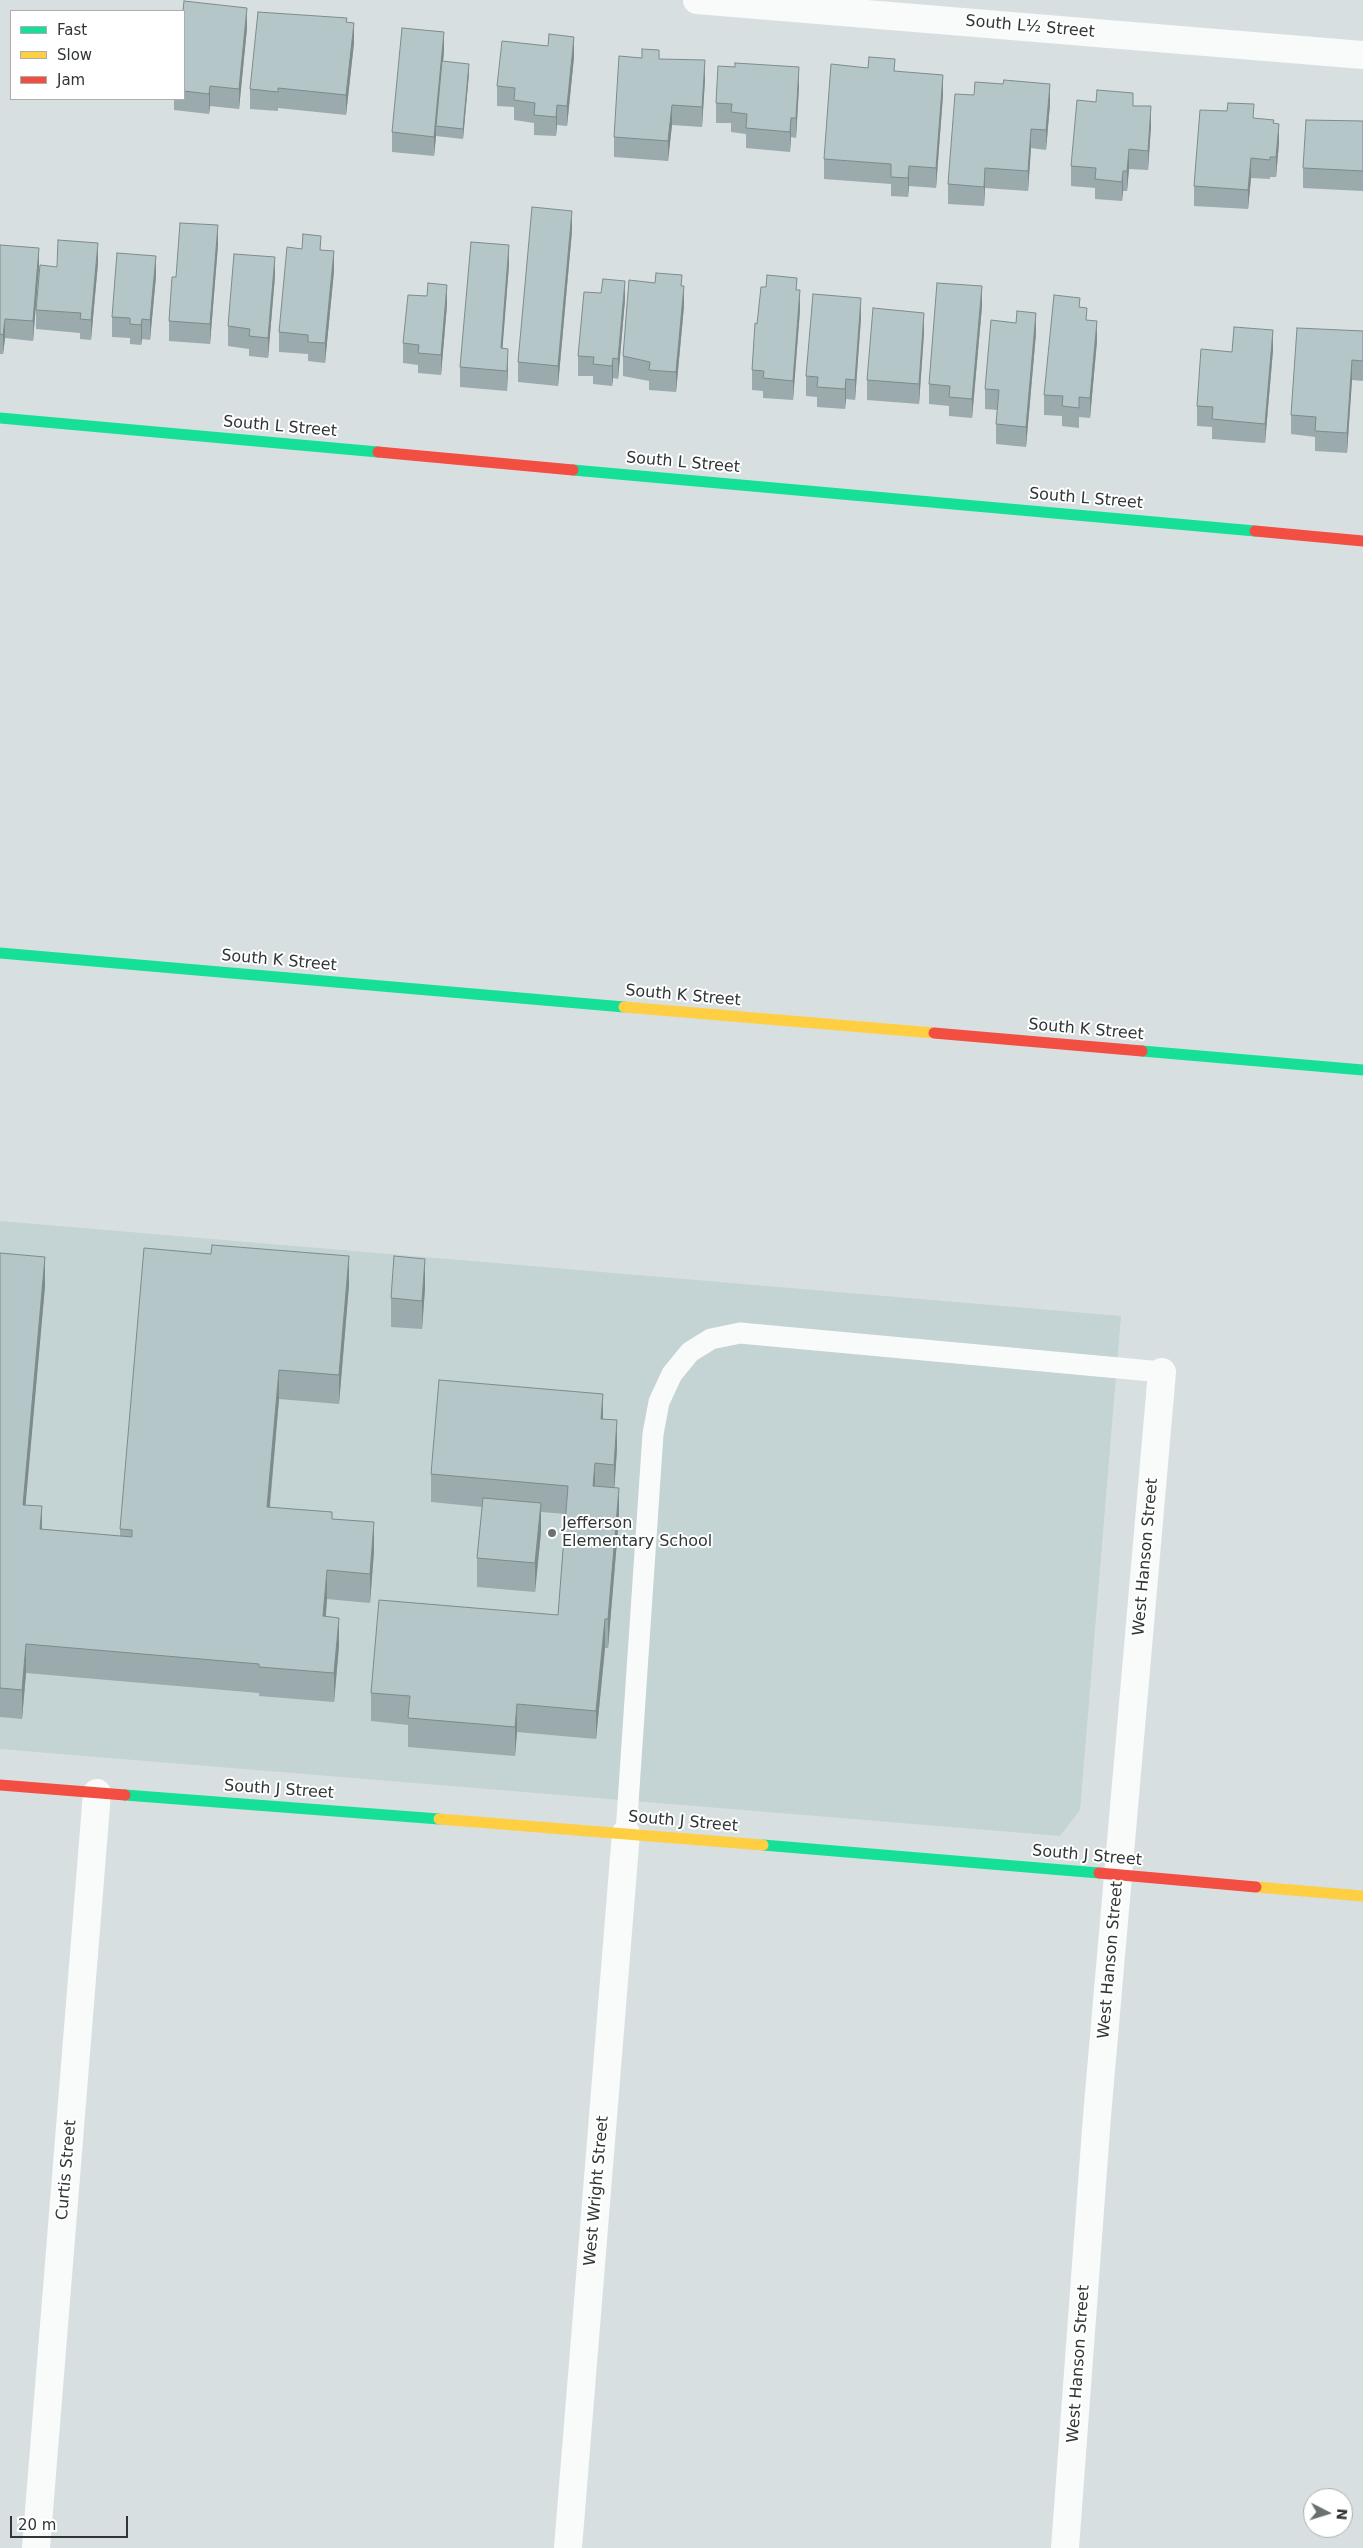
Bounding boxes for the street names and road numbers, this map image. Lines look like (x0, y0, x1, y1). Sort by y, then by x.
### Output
street label: South L½ Street (965, 12, 1095, 42)
street label: South L Street (222, 412, 338, 442)
street label: South L Street (625, 448, 741, 478)
street label: South L Street (1028, 484, 1144, 514)
street label: South K Street (220, 946, 338, 976)
street label: South K Street (624, 981, 742, 1011)
street label: South K Street (1027, 1015, 1145, 1045)
street label: West Hanson Street (1130, 1477, 1162, 1637)
street label: South J Street (223, 1777, 335, 1803)
street label: South J Street (627, 1808, 739, 1836)
street label: South J Street (1031, 1842, 1143, 1870)
street label: West Hanson Street (1095, 1880, 1127, 2040)
street label: West Wright Street (581, 2115, 613, 2267)
street label: Curtis Street (53, 2119, 81, 2221)
street label: West Hanson Street (1064, 2284, 1094, 2444)

